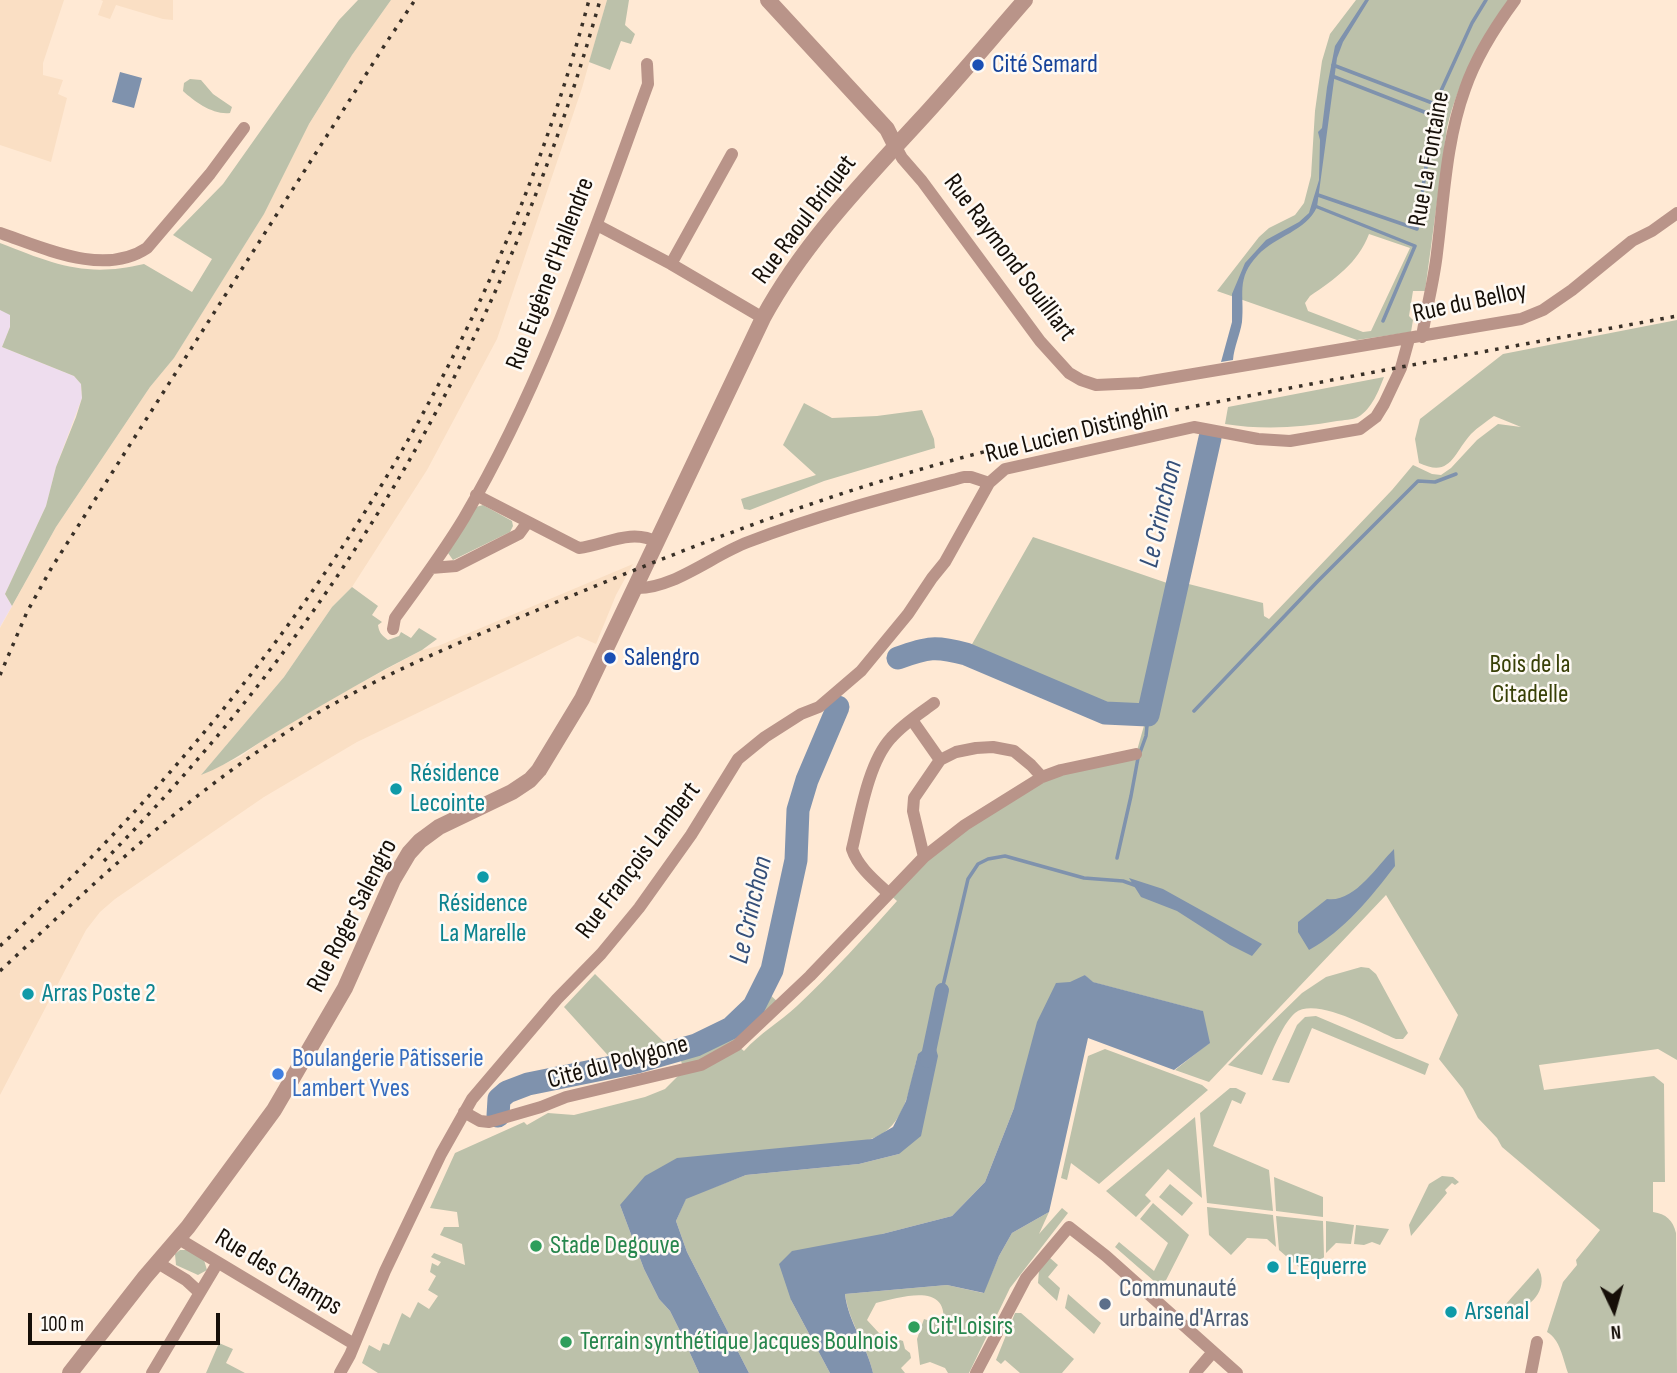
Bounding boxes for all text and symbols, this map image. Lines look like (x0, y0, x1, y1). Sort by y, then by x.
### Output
place label: Cité Semard (992, 49, 1098, 81)
marker: Cité Semard (970, 57, 986, 73)
street label: Rue La Fontaine (1403, 89, 1457, 229)
street label: Rue Raoul Briquet (746, 149, 864, 291)
street label: Rue Raymond Souilliart (936, 168, 1082, 348)
street label: Rue Eugène d'Hallendre (500, 174, 602, 374)
street label: Rue du Belloy (1410, 276, 1530, 330)
street label: Rue Lucien Distinghin (982, 395, 1172, 471)
water label: Le Crinchon (1133, 457, 1191, 571)
place label: Salengro (624, 642, 700, 674)
park label: Bois de la Citadelle (1490, 649, 1570, 710)
marker: Salengro (602, 650, 618, 666)
place label: Résidence Lecointe (410, 758, 499, 820)
street label: Rue François Lambert (570, 776, 708, 946)
marker: Résidence Lecointe (388, 781, 404, 797)
street label: Rue Roger Salengro (301, 834, 405, 998)
water label: Le Crinchon (723, 853, 781, 967)
marker: Résidence La Marelle (475, 869, 491, 885)
place label: Résidence La Marelle (438, 888, 528, 950)
place label: Arras Poste 2 (42, 978, 156, 1010)
marker: Arras Poste 2 (20, 986, 36, 1002)
street label: Cité du Polygone (544, 1029, 692, 1097)
place label: Boulangerie Pâtisserie Lambert Yves (292, 1043, 484, 1104)
marker: Boulangerie Pâtisserie Lambert Yves (270, 1066, 286, 1082)
street label: Rue des Champs (209, 1223, 347, 1323)
place label: Stade Degouve (550, 1230, 680, 1262)
marker: Stade Degouve (528, 1238, 544, 1254)
place label: L'Equerre (1287, 1251, 1367, 1283)
marker: L'Equerre (1265, 1259, 1281, 1275)
place label: Communauté urbaine d'Arras (1119, 1273, 1249, 1334)
north arrow (1579, 1275, 1649, 1345)
marker: Communauté urbaine d'Arras (1097, 1296, 1113, 1312)
place label: Arsenal (1465, 1296, 1529, 1328)
scale bar (32, 1300, 224, 1344)
marker: Arsenal (1443, 1304, 1459, 1320)
place label: Cit'Loisirs (928, 1311, 1013, 1343)
text: 100 m (41, 1312, 84, 1337)
marker: Cit'Loisirs (906, 1319, 922, 1335)
text: N (1610, 1320, 1622, 1343)
place label: Terrain synthétique Jacques Boulnois (580, 1326, 898, 1358)
marker: Terrain synthétique Jacques Boulnois (558, 1334, 574, 1350)

